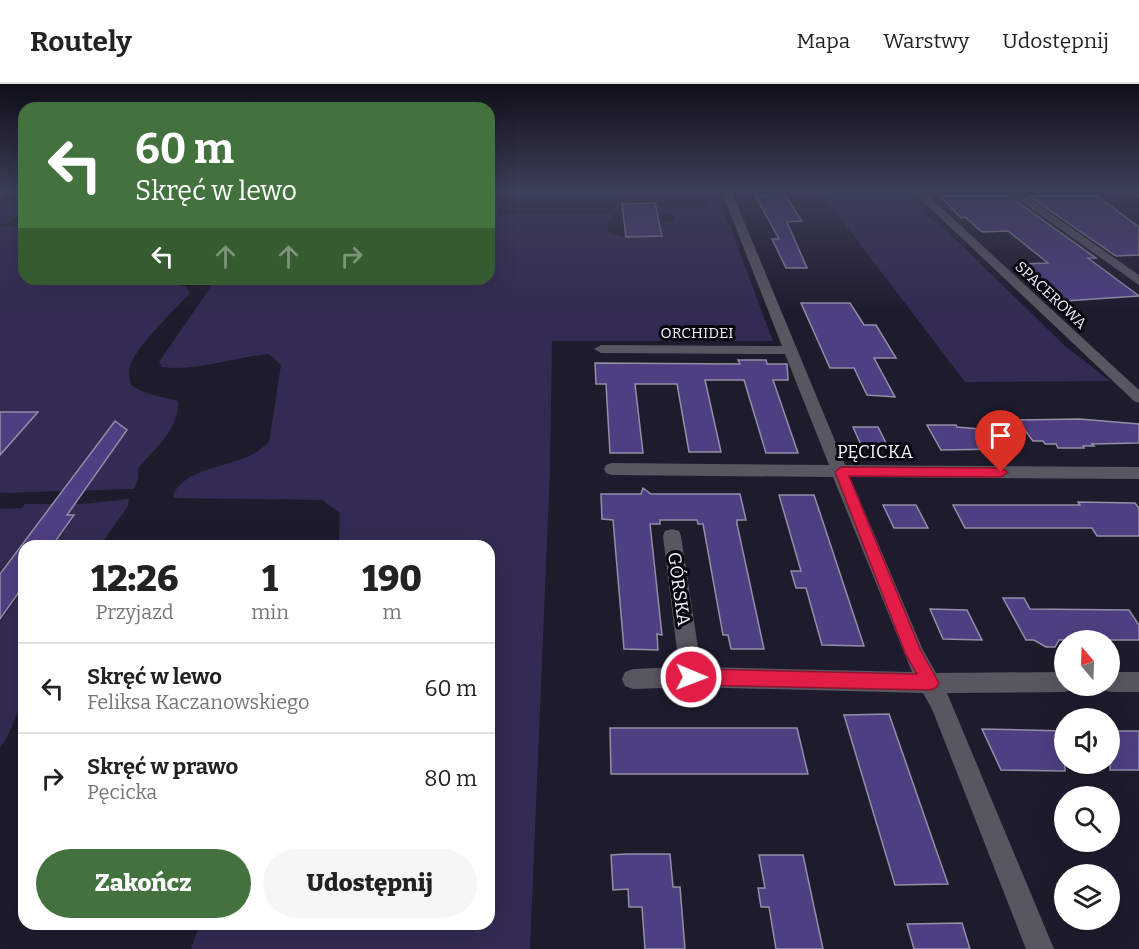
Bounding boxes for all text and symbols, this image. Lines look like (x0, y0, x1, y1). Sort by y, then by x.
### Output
text: Routely (30, 25, 132, 58)
text: Mapa (796, 28, 850, 54)
text: Warstwy (883, 28, 969, 54)
text: Udostępnij (1002, 28, 1109, 54)
text: 60 m (135, 124, 234, 174)
icon: left (36, 126, 114, 204)
text: Skręć w lewo (135, 175, 297, 207)
icon: left (146, 240, 179, 273)
icon: ahead (209, 240, 242, 273)
icon: ahead (272, 240, 305, 273)
icon: right (335, 240, 368, 273)
street label: SPACEROWA (1012, 257, 1091, 333)
street label: ORCHIDEI (660, 324, 734, 342)
pin (975, 410, 1026, 472)
icon: arrive (984, 419, 1017, 452)
street label: PĘCICKA (837, 441, 913, 463)
street label: GÓRSKA (663, 550, 696, 628)
text: 12:26 (91, 557, 178, 601)
text: 1 (262, 557, 278, 601)
text: 190 (362, 557, 422, 601)
text: Przyjazd (96, 600, 174, 624)
text: min (251, 600, 289, 624)
text: m (382, 600, 402, 624)
north arrow (1054, 630, 1120, 696)
map controls (1054, 630, 1120, 930)
position arrow (659, 645, 723, 709)
text: Skręć w lewo (87, 663, 222, 690)
icon: left (36, 672, 69, 705)
text: 60 m (425, 675, 477, 702)
text: Feliksa Kaczanowskiego (87, 690, 309, 714)
button: sound (1054, 708, 1120, 774)
text: Skręć w prawo (87, 753, 238, 780)
icon: right (36, 762, 69, 795)
text: 80 m (424, 765, 477, 792)
text: Pęcicka (87, 780, 157, 804)
button: search (1054, 786, 1120, 852)
button: Zakończ (36, 849, 251, 918)
button: Udostępnij (263, 849, 477, 918)
button: layers (1054, 864, 1120, 930)

